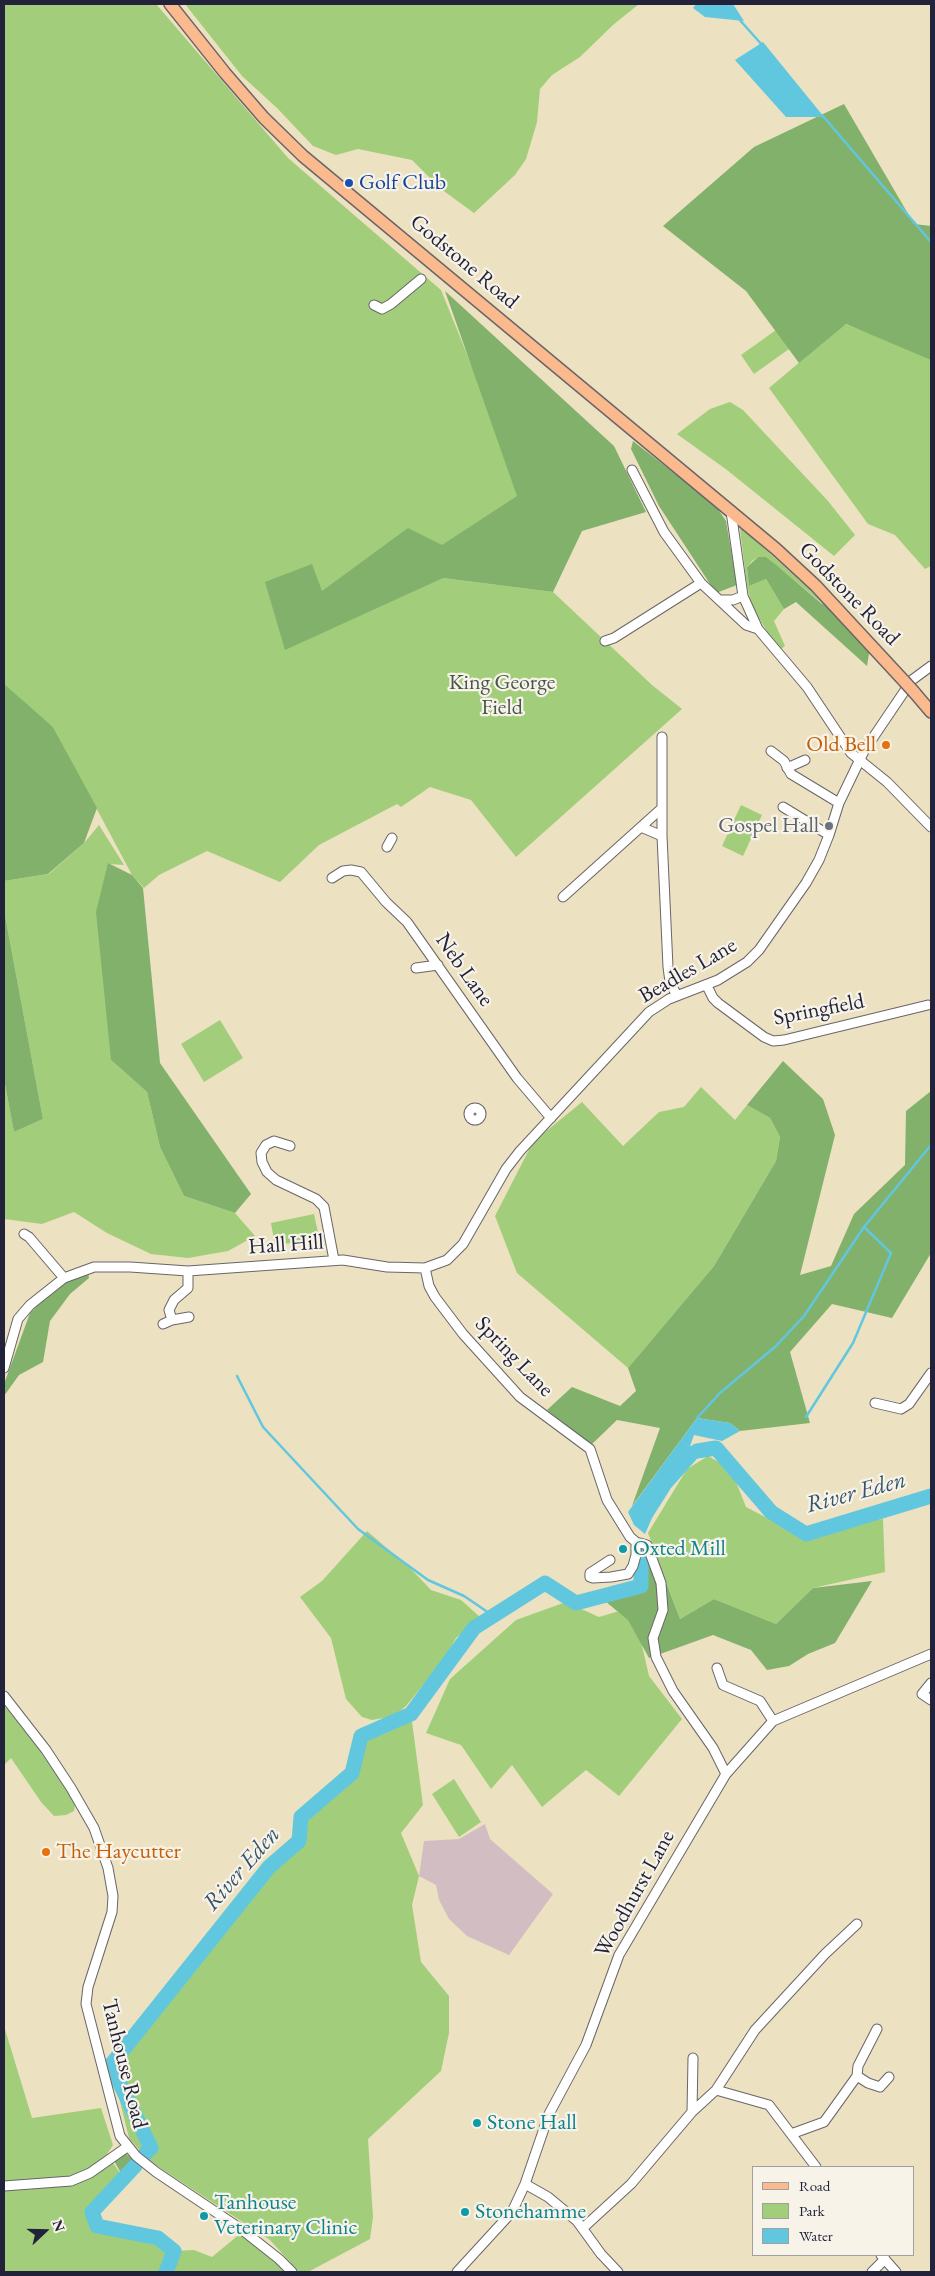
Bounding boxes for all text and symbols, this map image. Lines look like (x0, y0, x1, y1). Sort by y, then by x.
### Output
place label: Golf Club (359, 170, 446, 196)
marker: Golf Club (343, 177, 355, 189)
street label: Godstone Road (404, 209, 524, 315)
street label: Godstone Road (793, 537, 905, 651)
park label: King George Field (449, 670, 555, 721)
place label: Old Bell (806, 732, 876, 758)
marker: Old Bell (880, 739, 892, 751)
place label: Gospel Hall (718, 813, 819, 839)
marker: Gospel Hall (823, 820, 835, 832)
street label: Neb Lane (429, 928, 499, 1012)
street label: Beadles Lane (634, 932, 742, 1010)
street label: Springfield (771, 988, 867, 1032)
street label: Hall Hill (248, 1229, 324, 1261)
street label: Spring Lane (469, 1311, 559, 1403)
water label: River Eden (803, 1466, 909, 1520)
place label: Oxted Mill (633, 1536, 726, 1562)
marker: Oxted Mill (617, 1543, 629, 1555)
water label: River Eden (198, 1821, 286, 1917)
street label: Woodhurst Lane (589, 1826, 681, 1962)
place label: The Haycutter (56, 1839, 181, 1865)
marker: The Haycutter (40, 1846, 52, 1858)
street label: Tanhouse Road (95, 1996, 153, 2132)
place label: Stone Hall (487, 2110, 577, 2136)
marker: Stone Hall (471, 2117, 483, 2129)
legend (752, 2166, 915, 2256)
text: Road (799, 2176, 830, 2195)
place label: Tanhouse Veterinary Clinic (214, 2190, 357, 2242)
place label: Stonehamme (475, 2199, 586, 2225)
text: Park (799, 2201, 825, 2220)
north arrow (20, 2206, 70, 2256)
marker: Stonehamme (459, 2206, 471, 2218)
marker: Tanhouse Veterinary Clinic (198, 2210, 210, 2222)
text: N (49, 2217, 69, 2234)
text: Water (799, 2226, 833, 2245)

